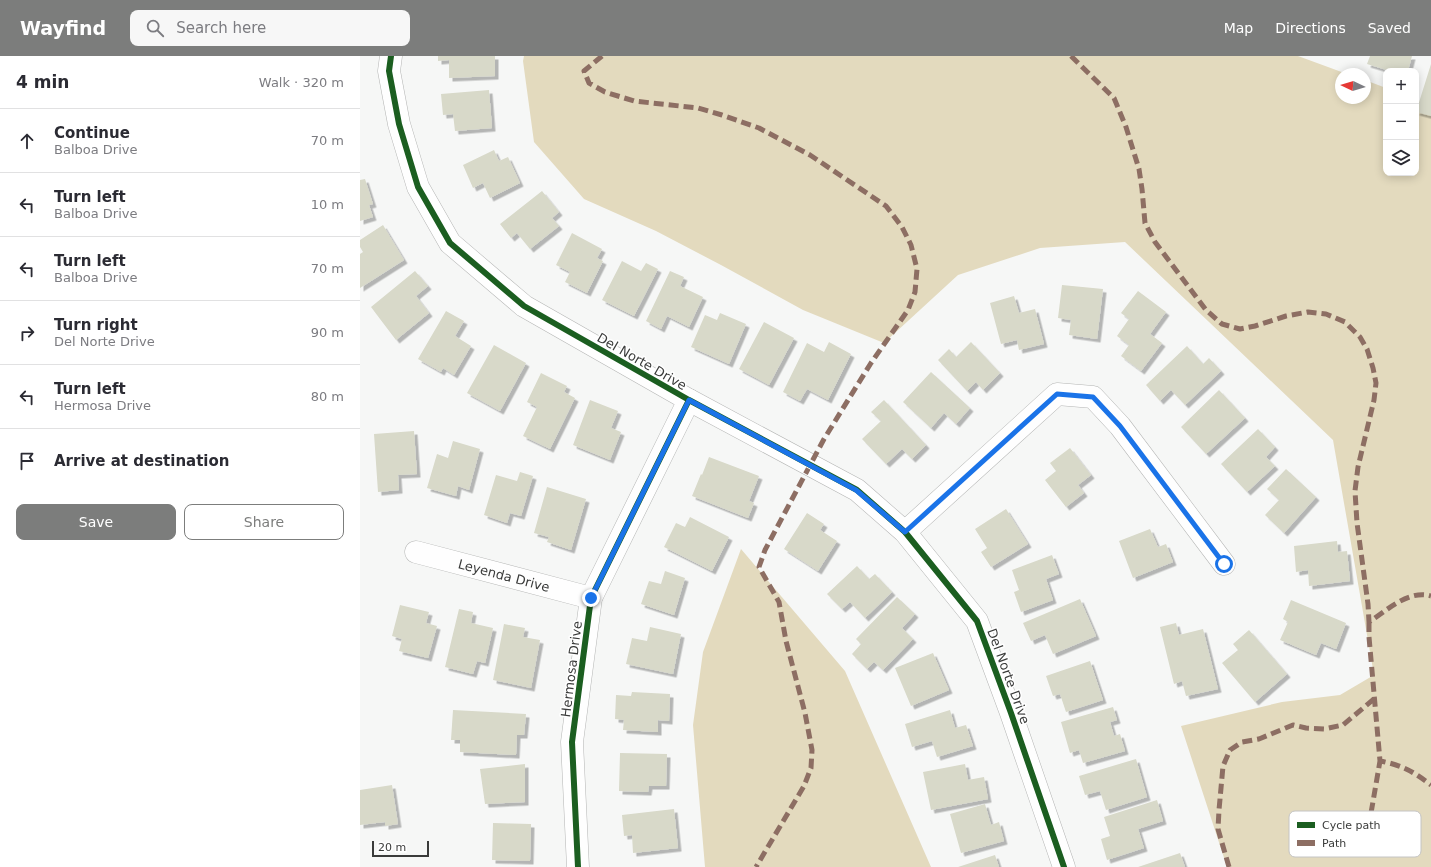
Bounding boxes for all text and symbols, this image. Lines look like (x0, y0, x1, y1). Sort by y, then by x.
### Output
search box (130, 10, 410, 46)
text: Wayfind (20, 17, 106, 39)
icon: search (144, 17, 166, 39)
text: Search here (176, 19, 266, 37)
text: Map (1224, 20, 1253, 36)
text: Directions (1275, 20, 1346, 36)
text: Saved (1368, 20, 1411, 36)
north arrow (1335, 68, 1371, 104)
map controls (1383, 68, 1419, 176)
button: + (1383, 68, 1419, 104)
text: 4 min (16, 72, 69, 92)
text: Walk · 320 m (259, 75, 344, 90)
button: − (1383, 104, 1419, 140)
text: Continue (54, 124, 130, 142)
icon: ahead (16, 130, 38, 152)
text: 70 m (311, 133, 344, 148)
button: layers (1383, 140, 1419, 176)
text: Balboa Drive (54, 142, 137, 157)
text: Turn left (54, 188, 126, 206)
icon: left (16, 194, 38, 216)
text: 10 m (311, 197, 344, 212)
text: Balboa Drive (54, 206, 137, 221)
text: Turn left (54, 252, 126, 270)
icon: left (16, 258, 38, 280)
text: 70 m (311, 261, 344, 276)
text: Balboa Drive (54, 270, 137, 285)
text: Turn right (54, 316, 138, 334)
icon: right (16, 322, 38, 344)
text: 90 m (311, 325, 344, 340)
street label: Del Norte Drive (594, 330, 689, 393)
text: Del Norte Drive (54, 334, 155, 349)
text: Turn left (54, 380, 126, 398)
icon: left (16, 386, 38, 408)
text: 80 m (311, 389, 344, 404)
text: Hermosa Drive (54, 398, 151, 413)
icon: arrive (16, 450, 38, 472)
text: Arrive at destination (54, 452, 229, 470)
button: Save (16, 504, 176, 540)
button: Share (184, 504, 344, 540)
route start (1215, 555, 1233, 573)
street label: Leyenda Drive (456, 556, 551, 595)
route end (582, 589, 600, 607)
street label: Hermosa Drive (558, 620, 585, 718)
street label: Del Norte Drive (984, 626, 1033, 726)
legend (1289, 811, 1421, 857)
text: Cycle path (1322, 819, 1381, 832)
text: Path (1322, 837, 1346, 850)
scale bar (372, 839, 429, 858)
text: 20 m (378, 841, 406, 854)

